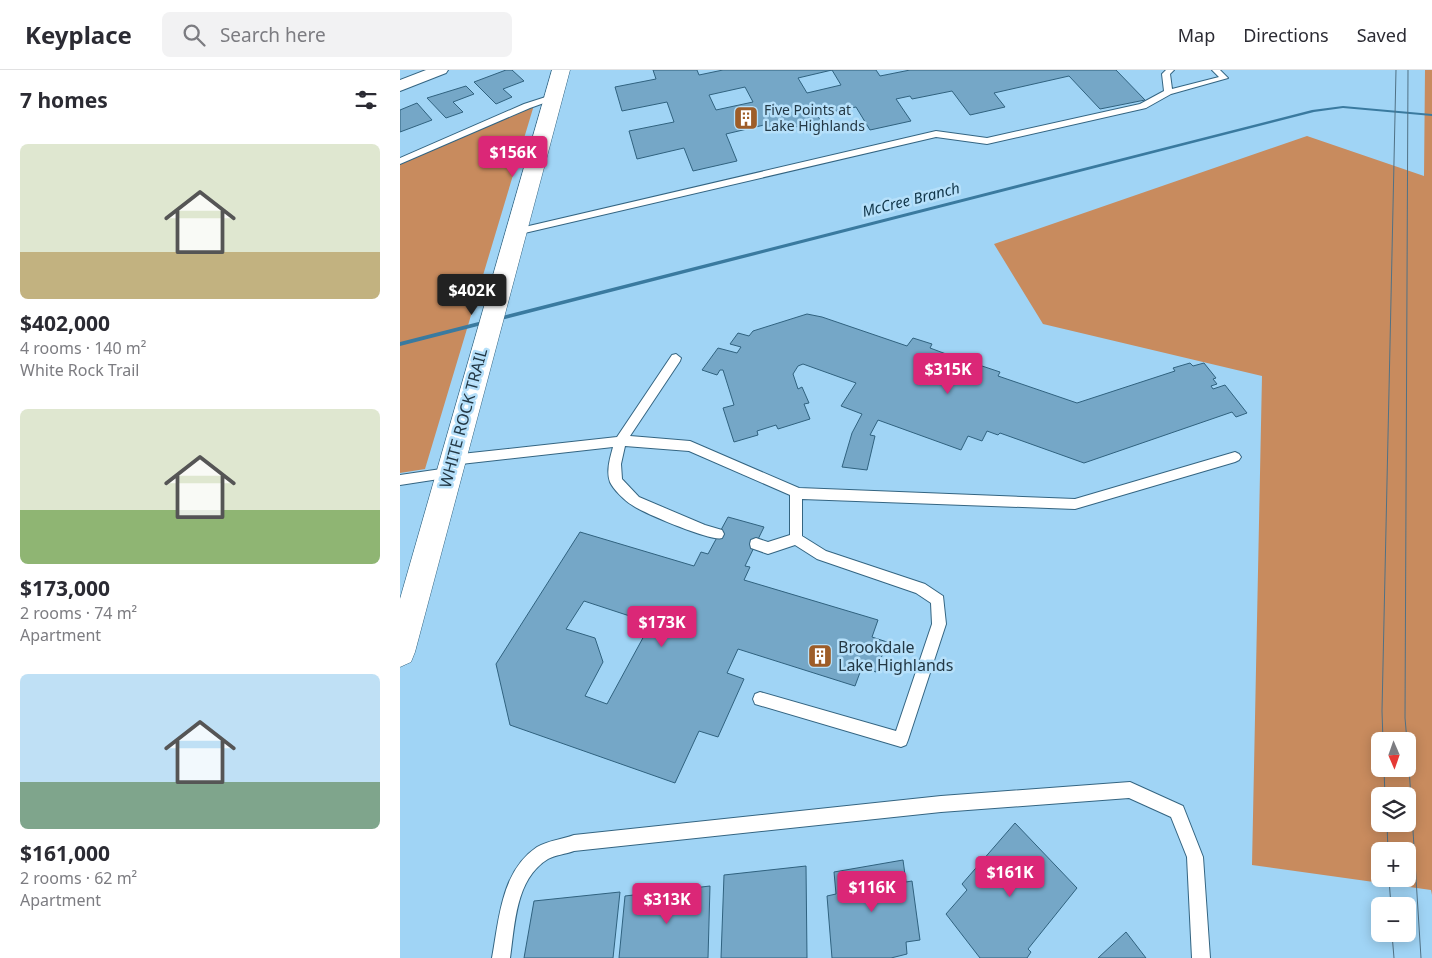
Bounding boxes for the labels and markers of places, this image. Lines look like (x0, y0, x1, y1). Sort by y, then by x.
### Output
place label: Five Points at Lake Highlands (764, 100, 865, 135)
building icon: Five Points at Lake Highlands (733, 105, 759, 131)
pin: $156K (478, 136, 548, 178)
pin: $402K (437, 274, 507, 316)
pin: $315K (913, 352, 983, 395)
pin: $173K (627, 606, 697, 648)
place label: Brookdale Lake Highlands (838, 636, 953, 676)
building icon: Brookdale Lake Highlands (807, 643, 833, 669)
pin: $161K (975, 856, 1045, 898)
pin: $116K (837, 870, 907, 913)
pin: $313K (632, 882, 702, 925)

